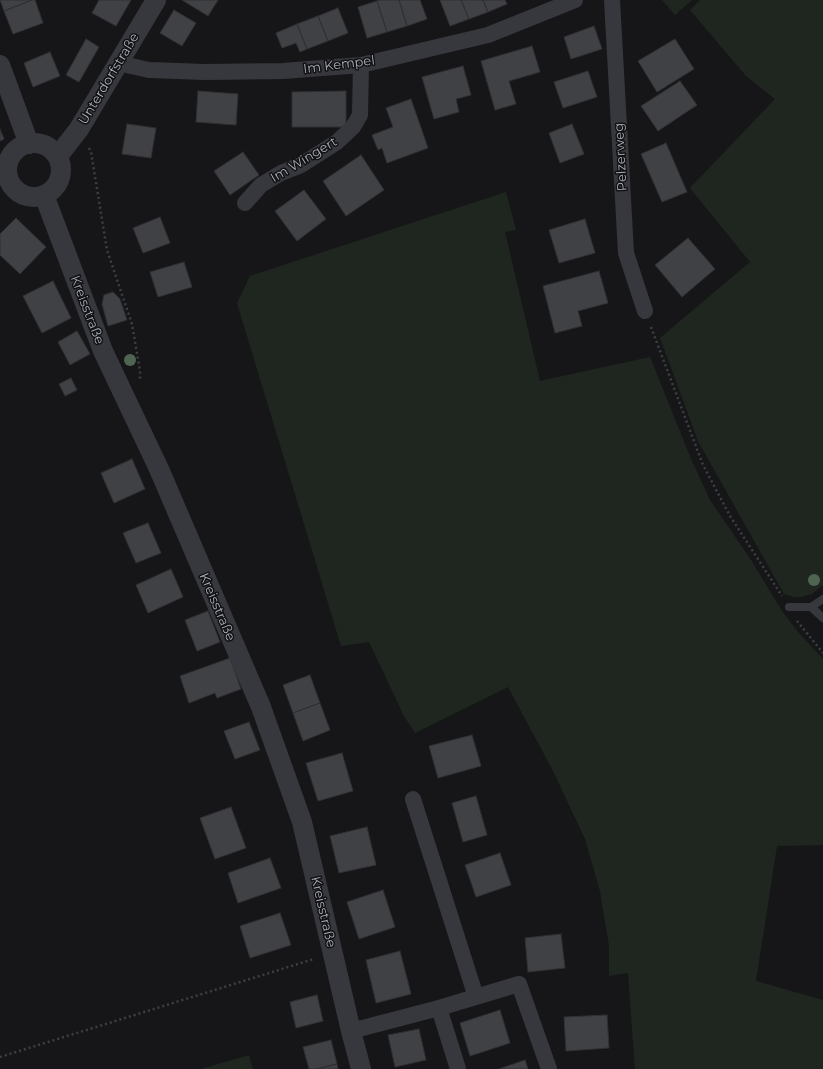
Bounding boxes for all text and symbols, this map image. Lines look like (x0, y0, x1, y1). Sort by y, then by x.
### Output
street label: Unterdorfstraße (76, 30, 142, 128)
street label: Im Kempel (302, 53, 376, 77)
street label: Pelzerweg (611, 122, 631, 192)
street label: Im Wingert (268, 134, 340, 186)
street label: Kreisstraße (67, 273, 107, 347)
street label: Kreisstraße (196, 571, 238, 643)
street label: Kreisstraße (307, 875, 339, 949)

